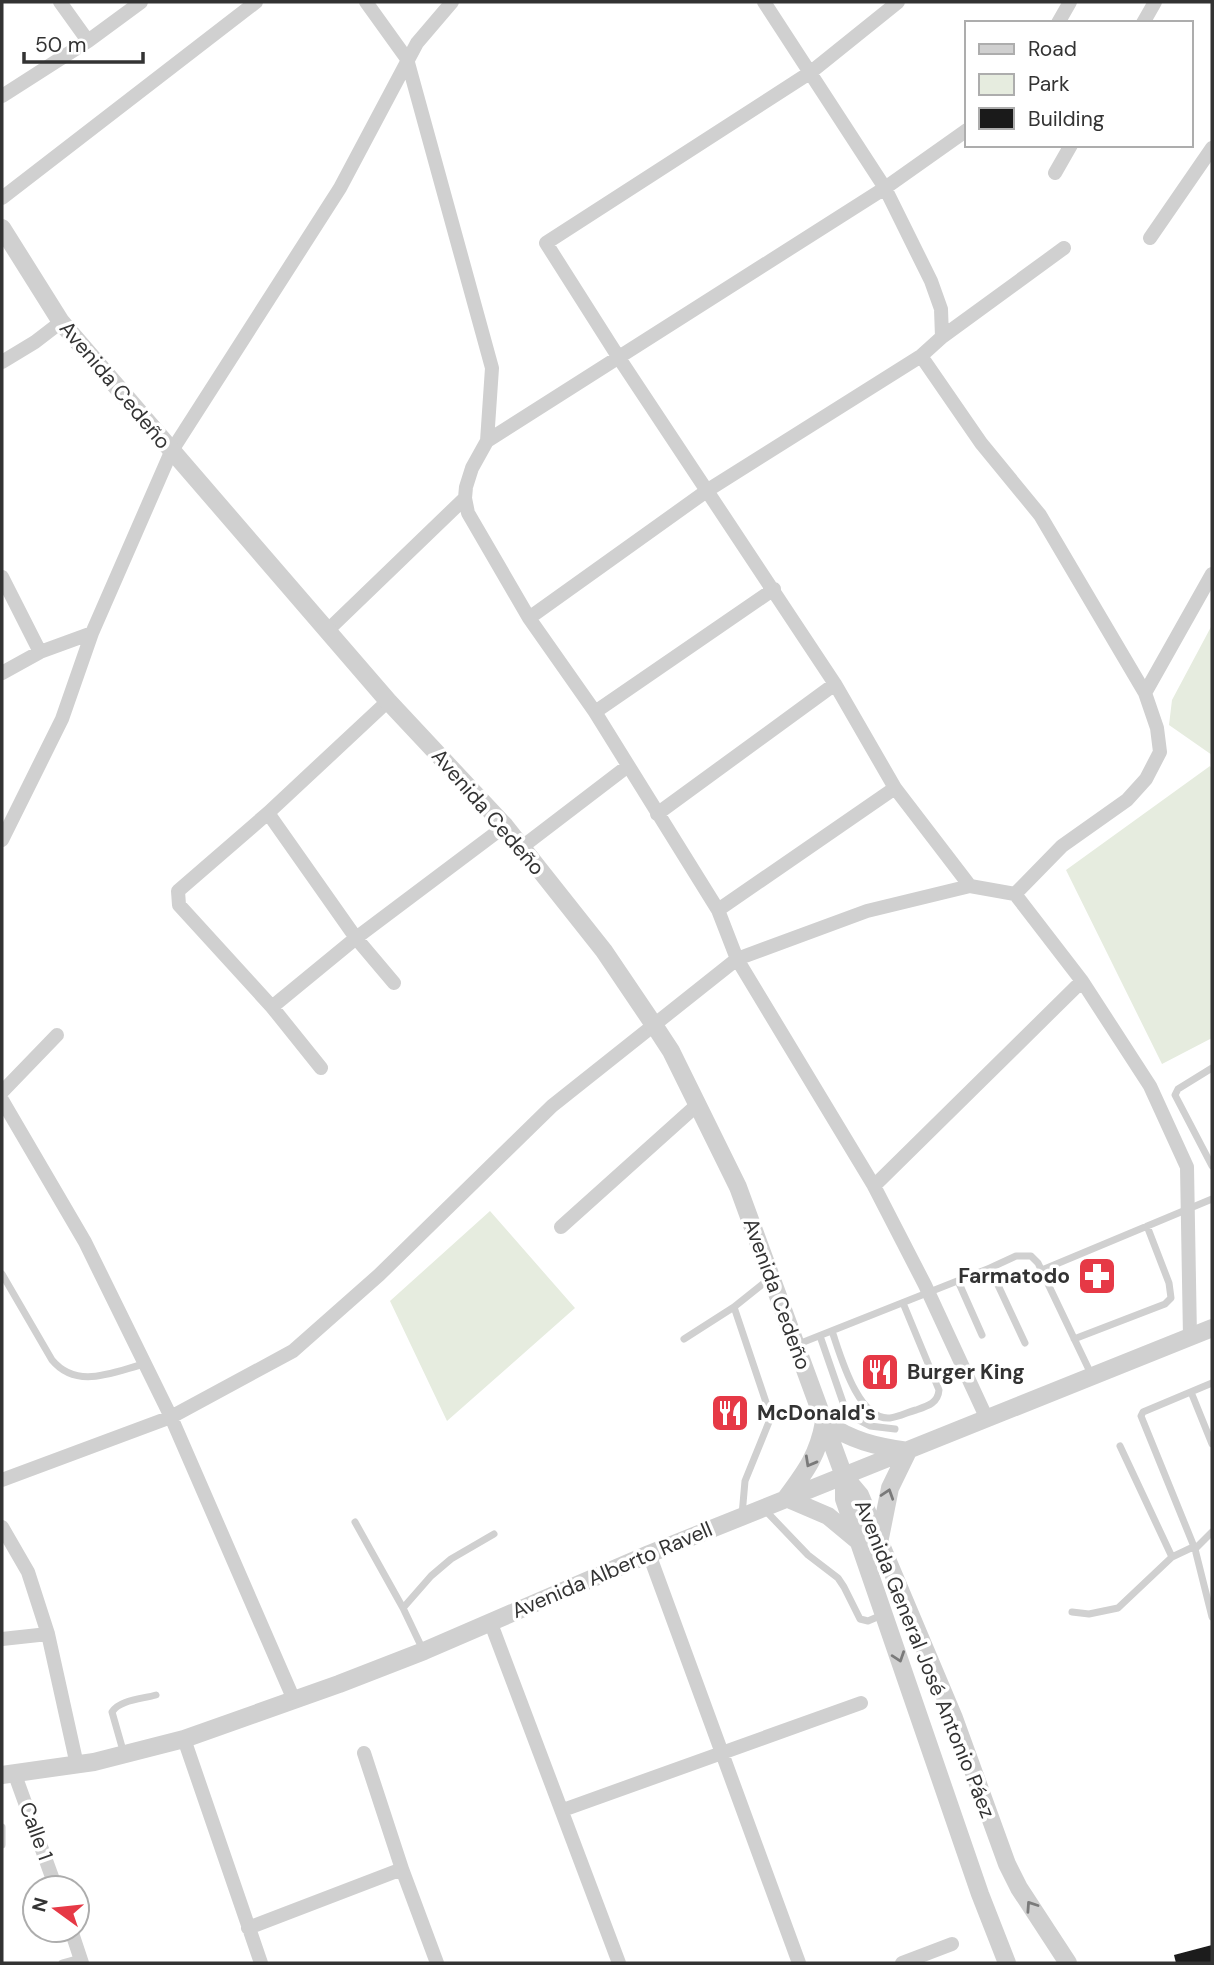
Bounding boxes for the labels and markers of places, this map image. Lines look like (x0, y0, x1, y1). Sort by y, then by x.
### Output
pharmacy icon: Farmatodo (1076, 1255, 1118, 1297)
place label: Farmatodo (958, 1262, 1070, 1290)
restaurant icon: Burger King (859, 1351, 901, 1393)
place label: Burger King (907, 1358, 1025, 1386)
restaurant icon: McDonald's (709, 1392, 751, 1434)
place label: McDonald's (757, 1399, 876, 1427)

